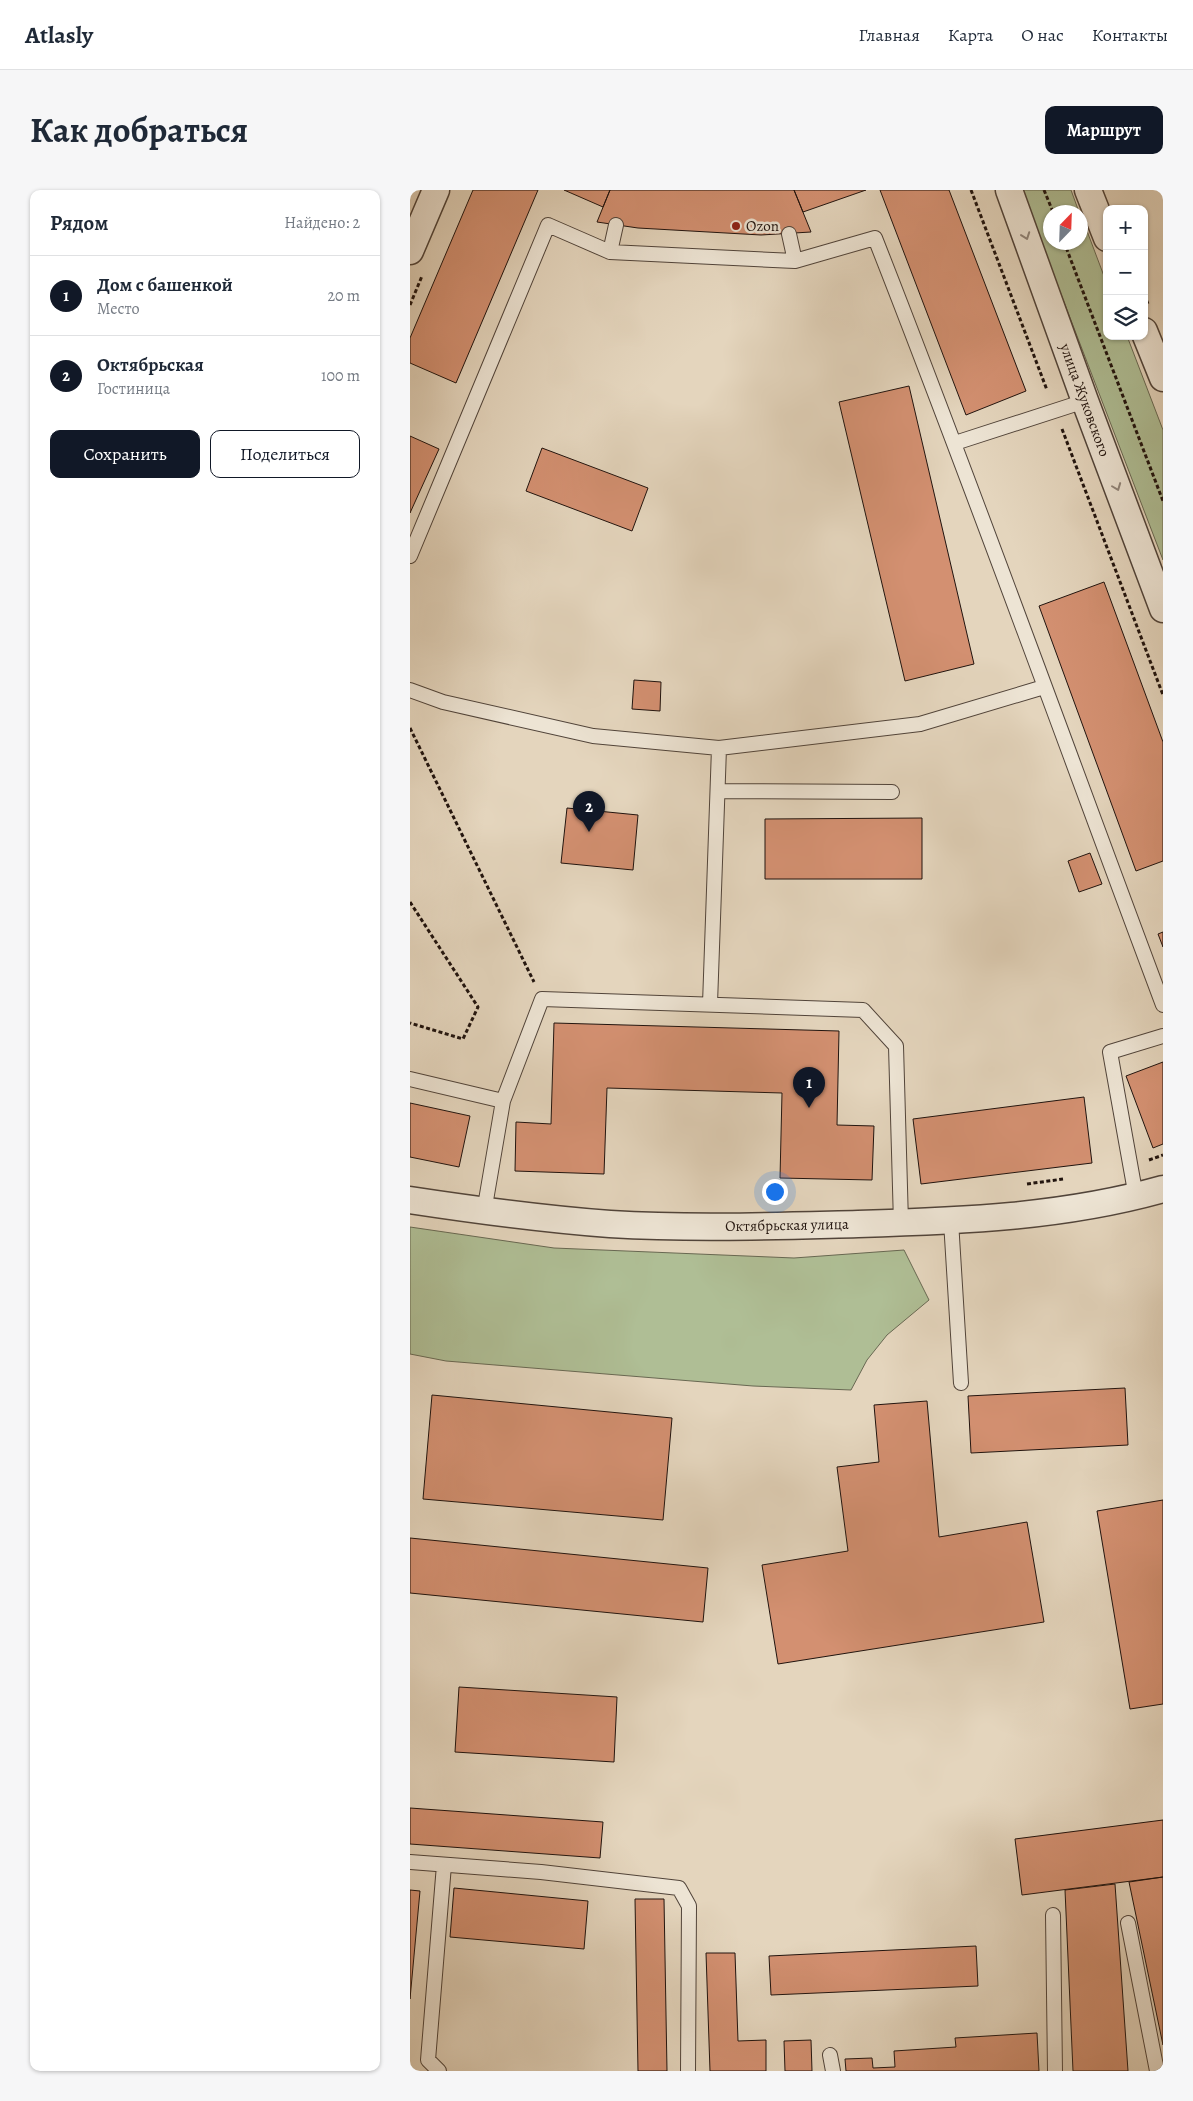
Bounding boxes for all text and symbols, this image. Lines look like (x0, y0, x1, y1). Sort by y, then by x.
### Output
text: Atlasly (25, 19, 93, 51)
text: Главная (859, 23, 920, 47)
text: Карта (948, 23, 993, 47)
text: О нас (1021, 23, 1064, 47)
text: Контакты (1092, 23, 1168, 47)
text: Как добраться (30, 106, 248, 154)
button: Маршрут (1045, 106, 1163, 154)
north arrow (1043, 205, 1088, 250)
map controls (1103, 205, 1148, 340)
button: + (1103, 205, 1148, 250)
text: Рядом (50, 209, 108, 237)
text: Найдено: 2 (284, 212, 360, 234)
place label: Ozon (746, 216, 779, 236)
marker: Ozon (730, 220, 742, 232)
one-way arrow (1020, 231, 1030, 240)
button: − (1103, 250, 1148, 295)
text: Дом с башенкой (97, 272, 233, 298)
text: 1 (63, 285, 69, 307)
text: 20 m (327, 285, 360, 307)
button: layers (1103, 295, 1148, 340)
text: Место (97, 298, 140, 320)
street label: улица Жуковского (1055, 340, 1115, 459)
text: Октябрьская (97, 352, 204, 378)
text: 2 (62, 365, 70, 387)
text: 100 m (321, 365, 360, 387)
text: Гостиница (97, 378, 170, 400)
button: Сохранить (50, 430, 200, 478)
button: Поделиться (210, 430, 360, 478)
one-way arrow (1111, 482, 1121, 491)
pin: 2 (573, 791, 605, 832)
pin: 1 (793, 1067, 825, 1108)
your location (762, 1179, 788, 1205)
street label: Октябрьская улица (725, 1214, 849, 1236)

